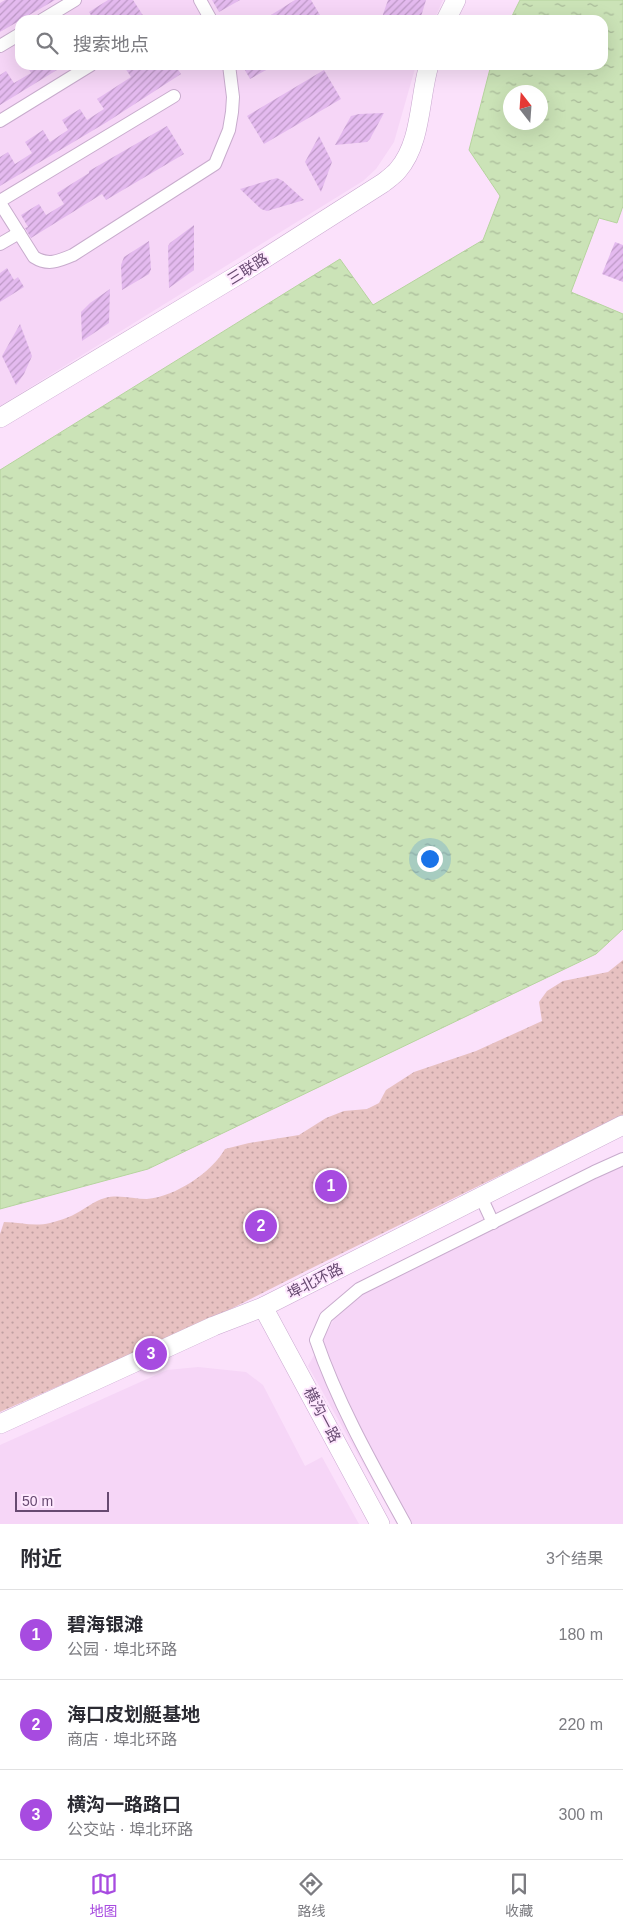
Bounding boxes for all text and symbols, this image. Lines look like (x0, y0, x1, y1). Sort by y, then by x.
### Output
search box (15, 15, 608, 70)
icon: search (33, 29, 61, 57)
text: 搜索地点 (73, 34, 149, 55)
north arrow (503, 85, 548, 130)
street label: 三联路 (224, 249, 271, 288)
your location (417, 846, 443, 872)
pin: 1 (315, 1167, 347, 1205)
pin: 2 (245, 1207, 277, 1245)
street label: 埠北环路 (284, 1259, 345, 1302)
pin: 3 (135, 1335, 167, 1373)
street label: 横沟一路 (301, 1384, 344, 1445)
scale bar (15, 1489, 109, 1512)
text: 50 m (22, 1493, 53, 1509)
text: 附近 (20, 1547, 62, 1570)
text: 3个结果 (546, 1550, 603, 1567)
text: 碧海银滩 (67, 1614, 143, 1635)
text: 1 (32, 1626, 40, 1643)
text: 180 m (559, 1626, 603, 1643)
text: 公园 · 埠北环路 (67, 1641, 177, 1658)
text: 海口皮划艇基地 (67, 1704, 200, 1725)
text: 2 (32, 1716, 40, 1733)
text: 220 m (559, 1716, 603, 1733)
text: 商店 · 埠北环路 (67, 1731, 177, 1748)
text: 横沟一路路口 (67, 1794, 181, 1815)
text: 3 (32, 1806, 40, 1823)
text: 300 m (559, 1806, 603, 1823)
text: 公交站 · 埠北环路 (67, 1821, 193, 1838)
tab: 地图 (90, 1870, 118, 1920)
tab: 路线 (297, 1870, 325, 1920)
tab: 收藏 (505, 1870, 533, 1920)

